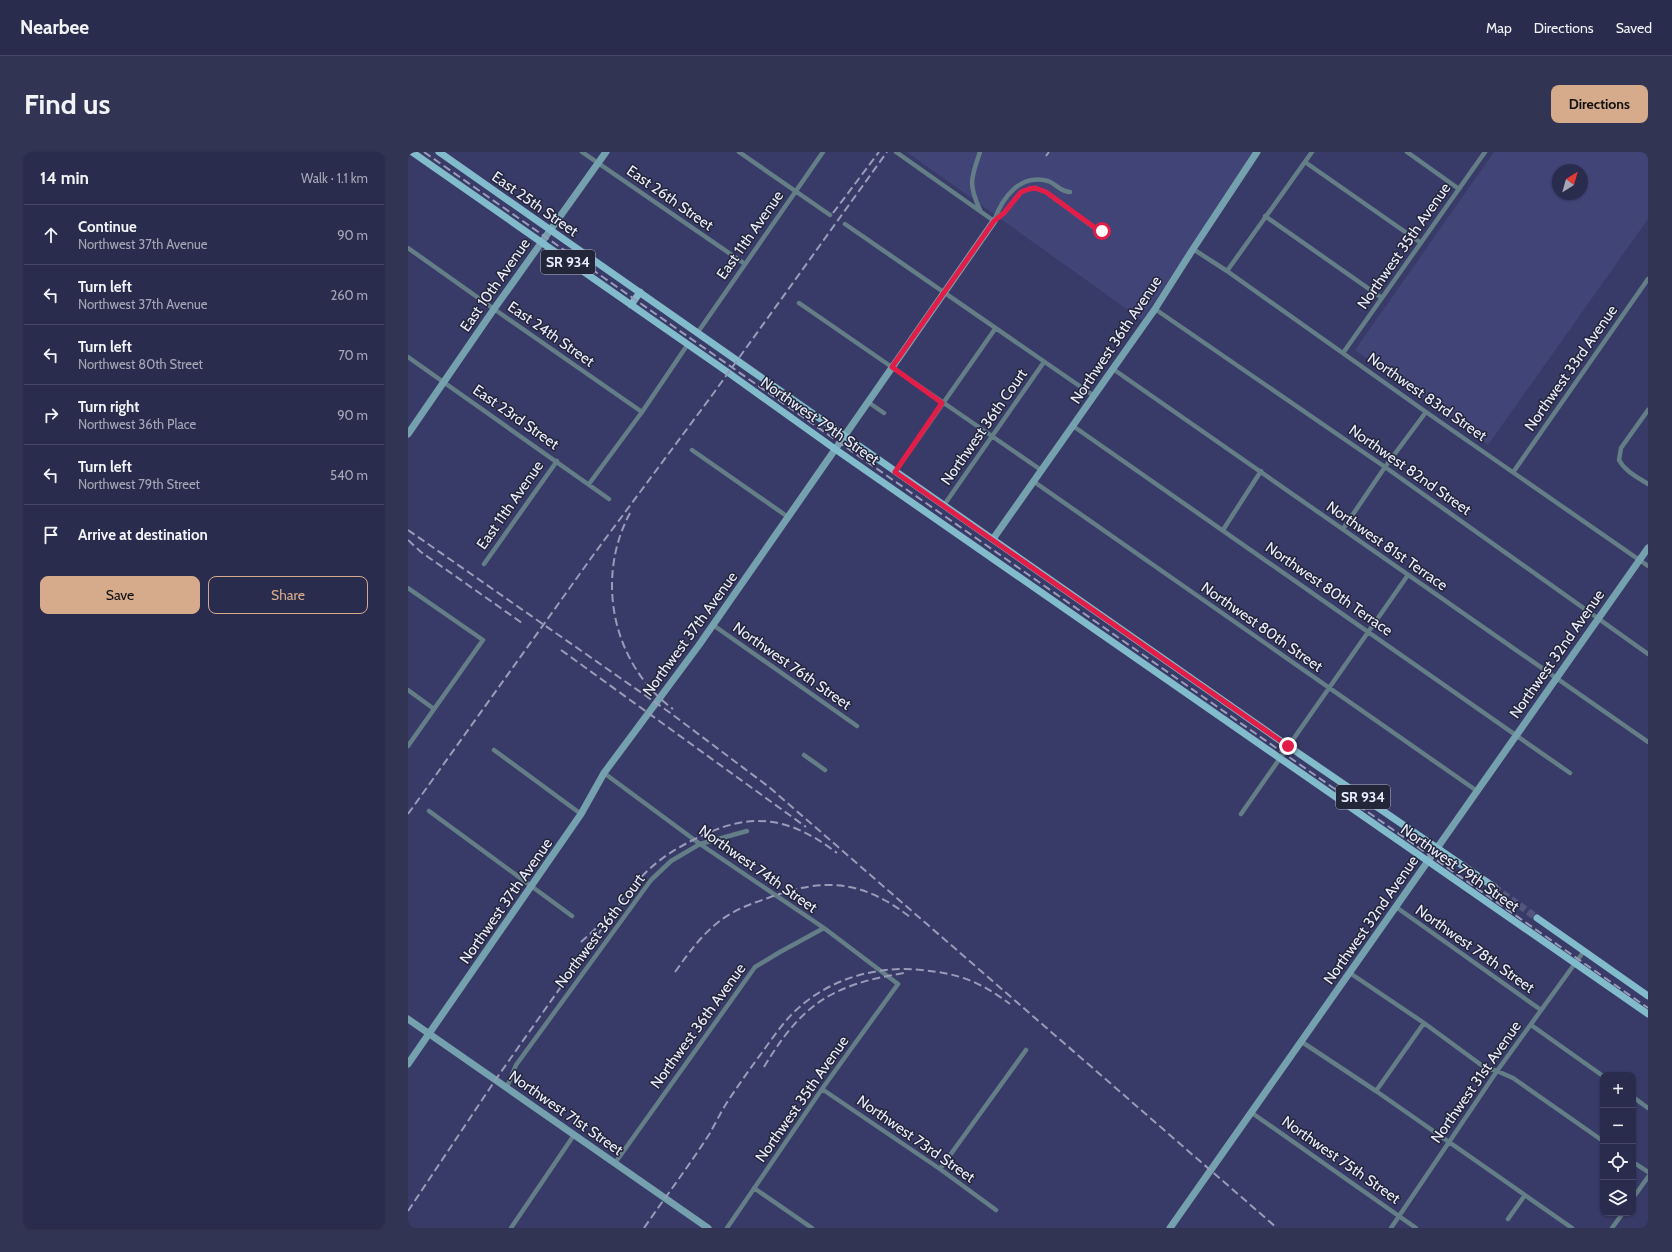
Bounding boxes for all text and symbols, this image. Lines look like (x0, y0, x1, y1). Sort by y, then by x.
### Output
text: Nearbee (20, 16, 89, 39)
text: Map (1486, 19, 1512, 37)
text: Directions (1534, 19, 1594, 37)
text: Saved (1616, 19, 1652, 37)
button: Directions (1551, 85, 1648, 123)
text: Find us (24, 87, 110, 121)
street label: East 26th Street (623, 161, 717, 235)
north arrow (1552, 164, 1588, 200)
text: 14 min (40, 168, 89, 188)
street label: East 25th Street (488, 168, 582, 240)
text: Walk · 1.1 km (301, 170, 368, 186)
street label: Northwest 35th Avenue (1354, 179, 1455, 313)
street label: East 11th Avenue (713, 187, 787, 283)
text: Continue (78, 218, 137, 236)
route start (1093, 222, 1111, 240)
icon: ahead (40, 224, 62, 246)
text: 90 m (337, 227, 368, 243)
street label: East 10th Avenue (456, 235, 534, 335)
text: Northwest 37th Avenue (78, 236, 207, 252)
road number: SR 934 (541, 250, 595, 274)
street label: Northwest 36th Avenue (1067, 272, 1166, 407)
text: Turn left (78, 278, 132, 296)
icon: left (40, 284, 62, 306)
text: 260 m (330, 287, 368, 303)
text: Northwest 37th Avenue (78, 296, 207, 312)
street label: East 24th Street (504, 297, 598, 371)
street label: Northwest 33rd Avenue (1521, 301, 1621, 434)
text: Turn left (78, 338, 132, 356)
icon: left (40, 344, 62, 366)
text: 70 m (338, 347, 368, 363)
street label: Northwest 83rd Street (1364, 349, 1490, 445)
text: Northwest 80th Street (78, 356, 203, 372)
street label: Northwest 36th Court (937, 365, 1031, 489)
street label: Northwest 79th Street (757, 373, 883, 469)
street label: East 23rd Street (470, 381, 562, 453)
text: Turn right (78, 398, 139, 416)
icon: right (40, 404, 62, 426)
text: 90 m (337, 407, 368, 423)
text: Northwest 36th Place (78, 416, 196, 432)
street label: Northwest 82nd Street (1345, 421, 1475, 519)
street label: East 11th Avenue (473, 457, 547, 553)
text: Turn left (78, 458, 132, 476)
icon: left (40, 464, 62, 486)
text: 540 m (330, 467, 368, 483)
text: Northwest 79th Street (78, 476, 200, 492)
street label: Northwest 81st Terrace (1323, 497, 1451, 595)
icon: arrive (40, 524, 62, 546)
text: Arrive at destination (78, 526, 208, 544)
street label: Northwest 80th Terrace (1262, 538, 1396, 640)
street label: Northwest 37th Avenue (639, 568, 741, 700)
button: Save (40, 576, 200, 614)
button: Share (208, 576, 368, 614)
street label: Northwest 80th Street (1198, 578, 1326, 676)
street label: Northwest 32nd Avenue (1506, 586, 1608, 722)
street label: Northwest 76th Street (729, 618, 855, 714)
route end (1279, 737, 1297, 755)
road number: SR 934 (1336, 785, 1390, 809)
street label: Northwest 79th Street (1397, 820, 1523, 916)
street label: Northwest 74th Street (695, 821, 821, 917)
street label: Northwest 37th Avenue (456, 834, 556, 967)
street label: Northwest 32nd Avenue (1320, 852, 1422, 988)
street label: Northwest 36th Court (551, 871, 649, 991)
street label: Northwest 78th Street (1412, 901, 1538, 997)
street label: Northwest 36th Avenue (647, 960, 750, 1092)
street label: Northwest 31st Avenue (1427, 1017, 1525, 1146)
street label: Northwest 35th Avenue (752, 1032, 853, 1166)
street label: Northwest 71st Street (505, 1067, 627, 1159)
map controls (1600, 1072, 1636, 1216)
button: + (1600, 1072, 1636, 1108)
street label: Northwest 73rd Street (854, 1091, 978, 1187)
button: − (1600, 1108, 1636, 1144)
street label: Northwest 75th Street (1278, 1112, 1404, 1208)
button: locate (1600, 1144, 1636, 1180)
button: layers (1600, 1180, 1636, 1216)

